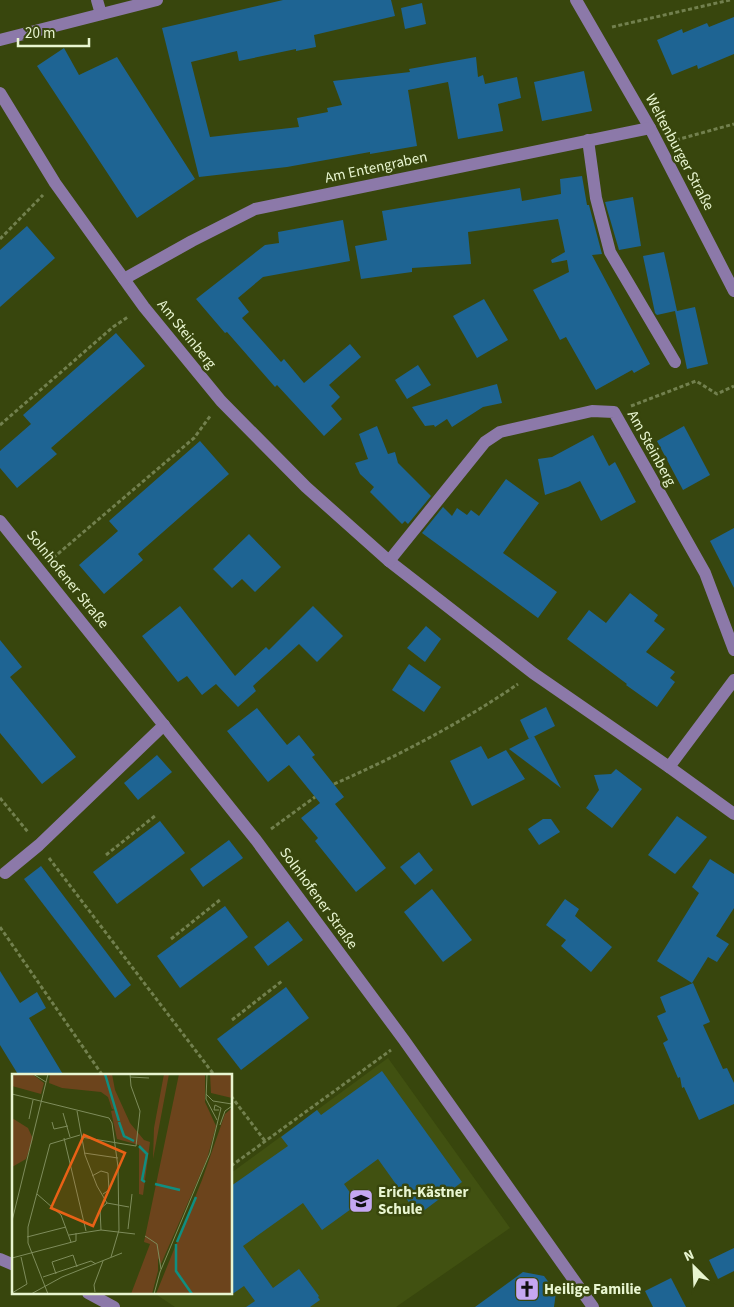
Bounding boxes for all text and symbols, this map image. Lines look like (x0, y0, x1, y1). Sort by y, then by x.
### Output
scale bar (18, 15, 89, 47)
text: 20 m (25, 23, 55, 44)
street label: Weltenburger Straße (640, 90, 719, 214)
street label: Am Entengraben (323, 146, 429, 189)
street label: Am Steinberg (152, 295, 221, 374)
street label: Am Steinberg (622, 407, 681, 490)
street label: Solnhofener Straße (21, 526, 114, 633)
street label: Solnhofener Straße (274, 843, 363, 953)
inset map (12, 1074, 232, 1294)
place label: Erich-Kästner Schule (378, 1182, 468, 1220)
school or university icon: Erich-Kästner Schule (348, 1188, 374, 1214)
north arrow (669, 1242, 719, 1292)
text: N (681, 1245, 697, 1267)
church icon: Heilige Familie (514, 1276, 540, 1302)
place label: Heilige Familie (544, 1279, 642, 1300)

